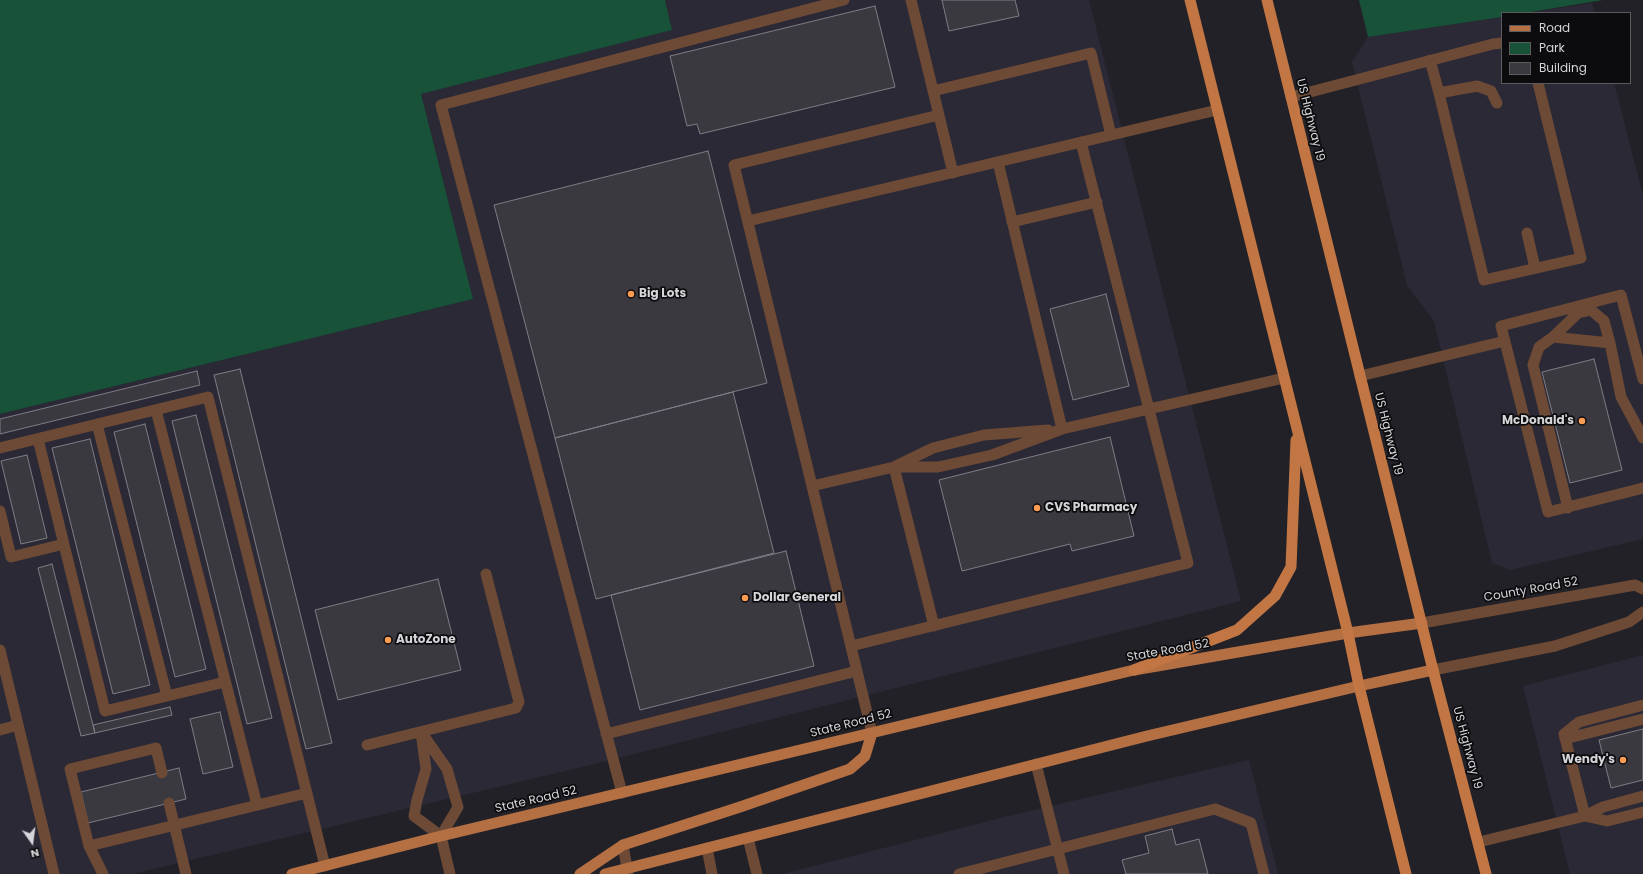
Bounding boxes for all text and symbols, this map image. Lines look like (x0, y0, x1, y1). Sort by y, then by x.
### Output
legend (1501, 12, 1631, 84)
text: Road (1539, 19, 1570, 36)
text: Park (1539, 39, 1565, 56)
text: Building (1539, 59, 1587, 76)
street label: US Highway 19 (1293, 77, 1327, 163)
place label: Big Lots (639, 287, 686, 301)
marker: Big Lots (626, 289, 636, 299)
street label: US Highway 19 (1371, 391, 1405, 477)
place label: McDonald's (1502, 414, 1574, 428)
marker: McDonald's (1577, 416, 1587, 426)
place label: CVS Pharmacy (1045, 501, 1137, 515)
marker: CVS Pharmacy (1032, 503, 1042, 513)
street label: County Road 52 (1483, 575, 1579, 605)
place label: Dollar General (753, 591, 841, 605)
marker: Dollar General (740, 593, 750, 603)
place label: AutoZone (396, 633, 456, 647)
marker: AutoZone (383, 635, 393, 645)
street label: State Road 52 (1126, 637, 1210, 665)
street label: US Highway 19 (1449, 705, 1485, 791)
street label: State Road 52 (809, 707, 893, 741)
place label: Wendy's (1562, 753, 1615, 767)
marker: Wendy's (1618, 755, 1628, 765)
street label: State Road 52 (494, 784, 578, 816)
north arrow (12, 822, 52, 862)
text: N (29, 845, 41, 862)

